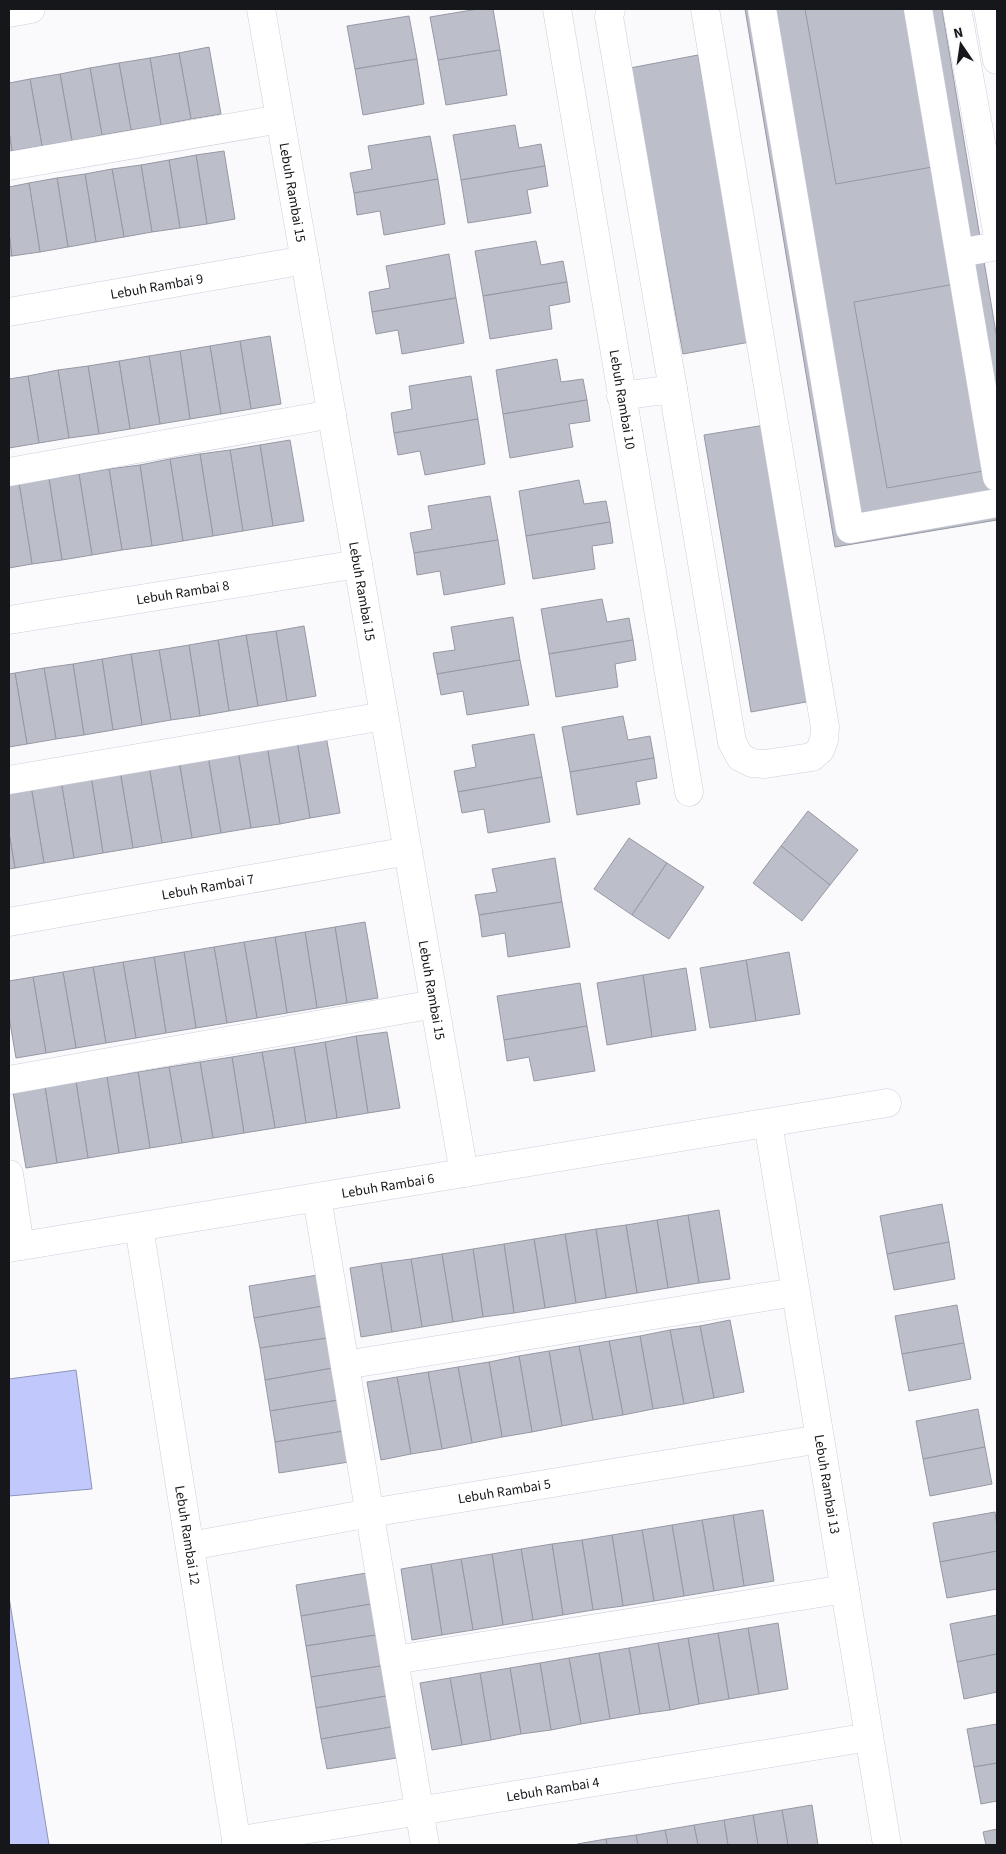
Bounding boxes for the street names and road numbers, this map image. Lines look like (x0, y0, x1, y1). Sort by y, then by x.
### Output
street label: Lebuh Rambai 15 (273, 141, 310, 244)
street label: Lebuh Rambai 9 (109, 269, 205, 305)
street label: Lebuh Rambai 10 (604, 348, 640, 451)
street label: Lebuh Rambai 15 (343, 540, 380, 643)
street label: Lebuh Rambai 8 (135, 576, 231, 610)
street label: Lebuh Rambai 7 (160, 870, 256, 906)
street label: Lebuh Rambai 15 (413, 939, 450, 1042)
street label: Lebuh Rambai 6 (340, 1169, 436, 1204)
street label: Lebuh Rambai 13 (808, 1433, 845, 1536)
street label: Lebuh Rambai 5 (456, 1474, 552, 1509)
street label: Lebuh Rambai 12 (169, 1484, 205, 1587)
street label: Lebuh Rambai 4 (505, 1772, 601, 1807)

